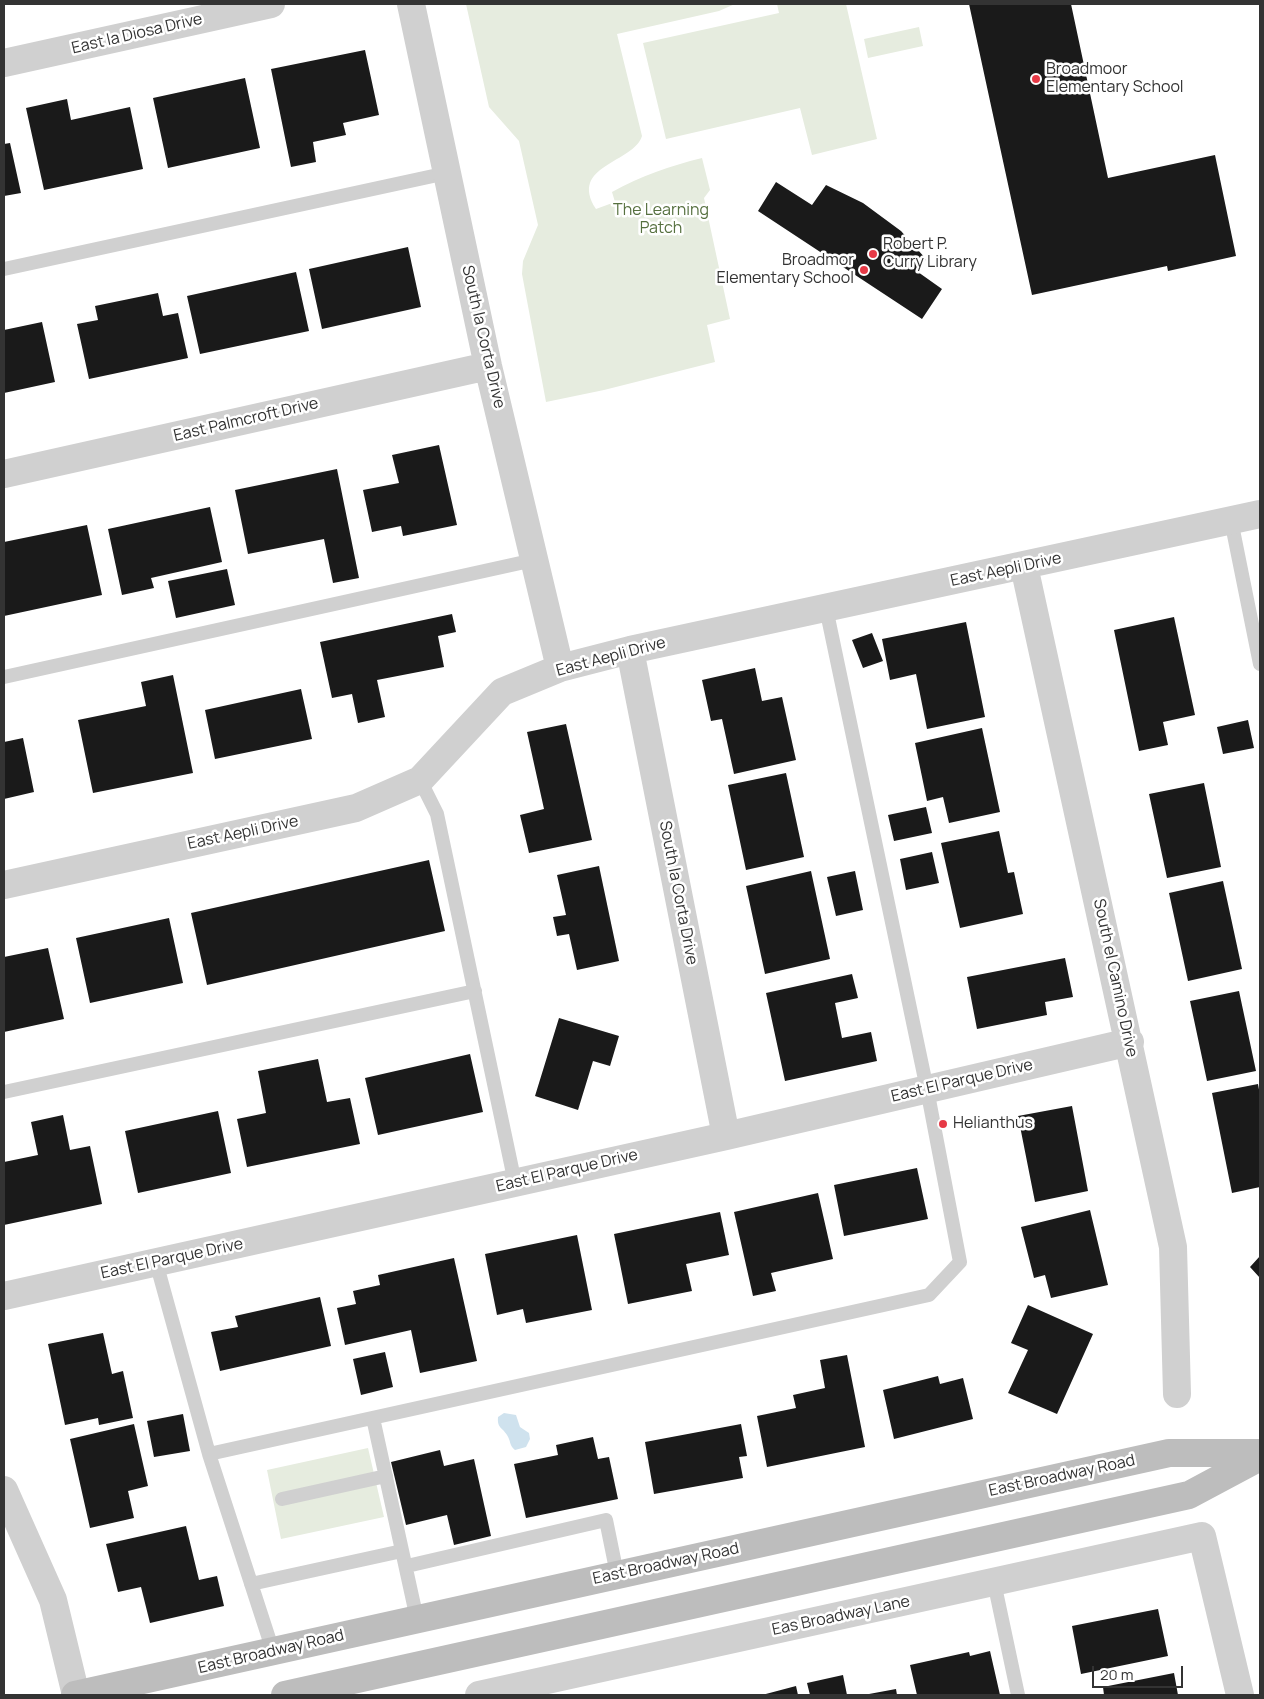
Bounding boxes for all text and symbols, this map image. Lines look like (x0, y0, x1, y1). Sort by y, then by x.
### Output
street label: East la Diosa Drive (70, 10, 204, 58)
place label: Broadmoor Elementary School (1046, 60, 1184, 98)
marker: Broadmoor Elementary School (1030, 73, 1042, 85)
park label: The Learning Patch (613, 201, 709, 239)
place label: Robert P. Curry Library (883, 235, 977, 273)
marker: Robert P. Curry Library (867, 248, 879, 260)
place label: Broadmor Elementary School (716, 251, 854, 289)
street label: South la Corta Drive (457, 264, 509, 410)
marker: Broadmor Elementary School (858, 264, 870, 276)
street label: East Palmcroft Drive (172, 394, 320, 446)
street label: East Aepli Drive (949, 549, 1063, 591)
street label: East Aepli Drive (554, 633, 668, 681)
street label: East Aepli Drive (186, 812, 300, 854)
street label: South la Corta Drive (655, 819, 701, 967)
street label: South el Camino Drive (1089, 897, 1141, 1059)
street label: East El Parque Drive (889, 1055, 1035, 1107)
place label: Helianthus (953, 1114, 1033, 1134)
marker: Helianthus (937, 1118, 949, 1130)
street label: East El Parque Drive (494, 1145, 640, 1197)
street label: East El Parque Drive (99, 1235, 245, 1283)
street label: East Broadway Road (987, 1451, 1137, 1501)
street label: East Broadway Road (591, 1539, 741, 1589)
street label: Eas Broadway Lane (770, 1592, 912, 1640)
street label: East Broadway Road (196, 1626, 346, 1678)
scale bar (1094, 1656, 1185, 1688)
text: 20 m (1100, 1664, 1133, 1685)

